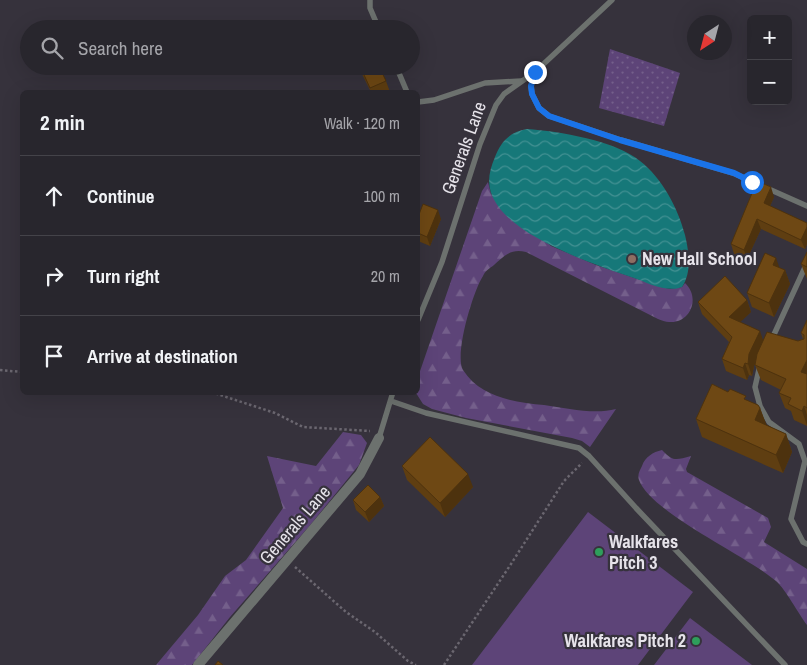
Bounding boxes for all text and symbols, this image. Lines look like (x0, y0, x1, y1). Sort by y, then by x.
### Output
north arrow (687, 15, 732, 60)
map controls (747, 15, 792, 105)
button: + (747, 15, 792, 60)
search box (20, 20, 420, 75)
icon: search (38, 34, 66, 62)
text: Search here (78, 35, 163, 61)
button: − (747, 60, 792, 105)
route end (524, 61, 547, 84)
street label: Generals Lane (435, 98, 492, 198)
text: 2 min (40, 108, 85, 137)
text: Walk · 120 m (324, 112, 400, 134)
route start (741, 171, 764, 194)
icon: ahead (40, 182, 68, 210)
text: Continue (87, 183, 155, 209)
text: 100 m (364, 185, 400, 207)
place label: New Hall School (642, 246, 757, 271)
marker: New Hall School (626, 253, 638, 265)
icon: right (40, 262, 68, 290)
text: Turn right (87, 263, 159, 289)
text: 20 m (371, 265, 400, 287)
icon: arrive (40, 342, 68, 370)
text: Arrive at destination (87, 343, 238, 369)
street label: Generals Lane (253, 480, 336, 569)
place label: Walkfares Pitch 3 (609, 529, 678, 575)
marker: Walkfares Pitch 3 (593, 546, 605, 558)
place label: Walkfares Pitch 2 (564, 628, 686, 653)
marker: Walkfares Pitch 2 (690, 635, 702, 647)

